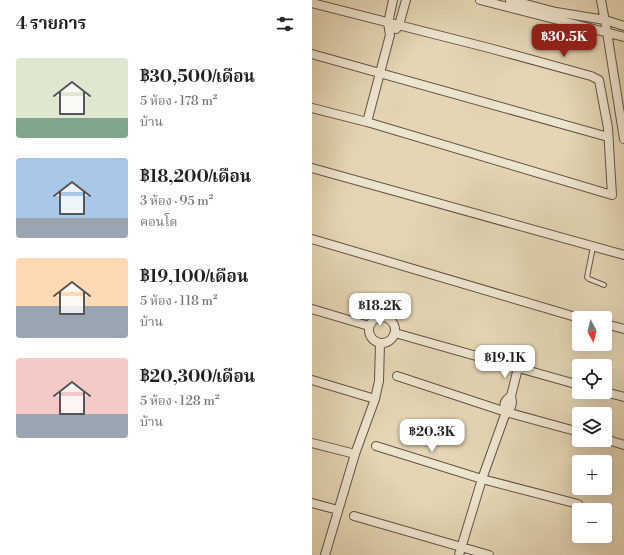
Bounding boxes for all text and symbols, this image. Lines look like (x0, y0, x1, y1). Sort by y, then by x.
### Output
text: 4 รายการ (16, 13, 86, 35)
icon: filters (274, 13, 296, 35)
pin: ฿30.5K (531, 24, 597, 58)
text: ฿30.5K (541, 29, 587, 45)
text: ฿30,500/เดือน (140, 66, 255, 88)
icon: home (48, 74, 96, 122)
text: 5 ห้อง · 178 m² (140, 93, 217, 109)
text: บ้าน (140, 114, 163, 130)
text: ฿18,200/เดือน (140, 166, 251, 188)
icon: home (48, 174, 96, 222)
text: 3 ห้อง · 95 m² (140, 193, 213, 209)
text: คอนโด (140, 214, 178, 230)
text: ฿19,100/เดือน (140, 266, 248, 288)
icon: home (48, 274, 96, 322)
text: 5 ห้อง · 118 m² (140, 293, 218, 309)
pin: ฿18.2K (347, 293, 413, 327)
text: ฿18.2K (358, 298, 402, 314)
north arrow (572, 311, 612, 351)
map controls (572, 311, 612, 543)
text: บ้าน (140, 314, 163, 330)
pin: ฿19.1K (472, 345, 538, 379)
text: ฿19.1K (484, 350, 526, 366)
button: locate (572, 359, 612, 399)
text: ฿20,300/เดือน (140, 366, 255, 388)
icon: home (48, 374, 96, 422)
text: 5 ห้อง · 128 m² (140, 393, 219, 409)
button: layers (572, 407, 612, 447)
text: บ้าน (140, 414, 163, 430)
pin: ฿20.3K (399, 419, 465, 453)
text: ฿20.3K (409, 424, 455, 440)
button: + (572, 455, 612, 495)
button: − (572, 503, 612, 543)

